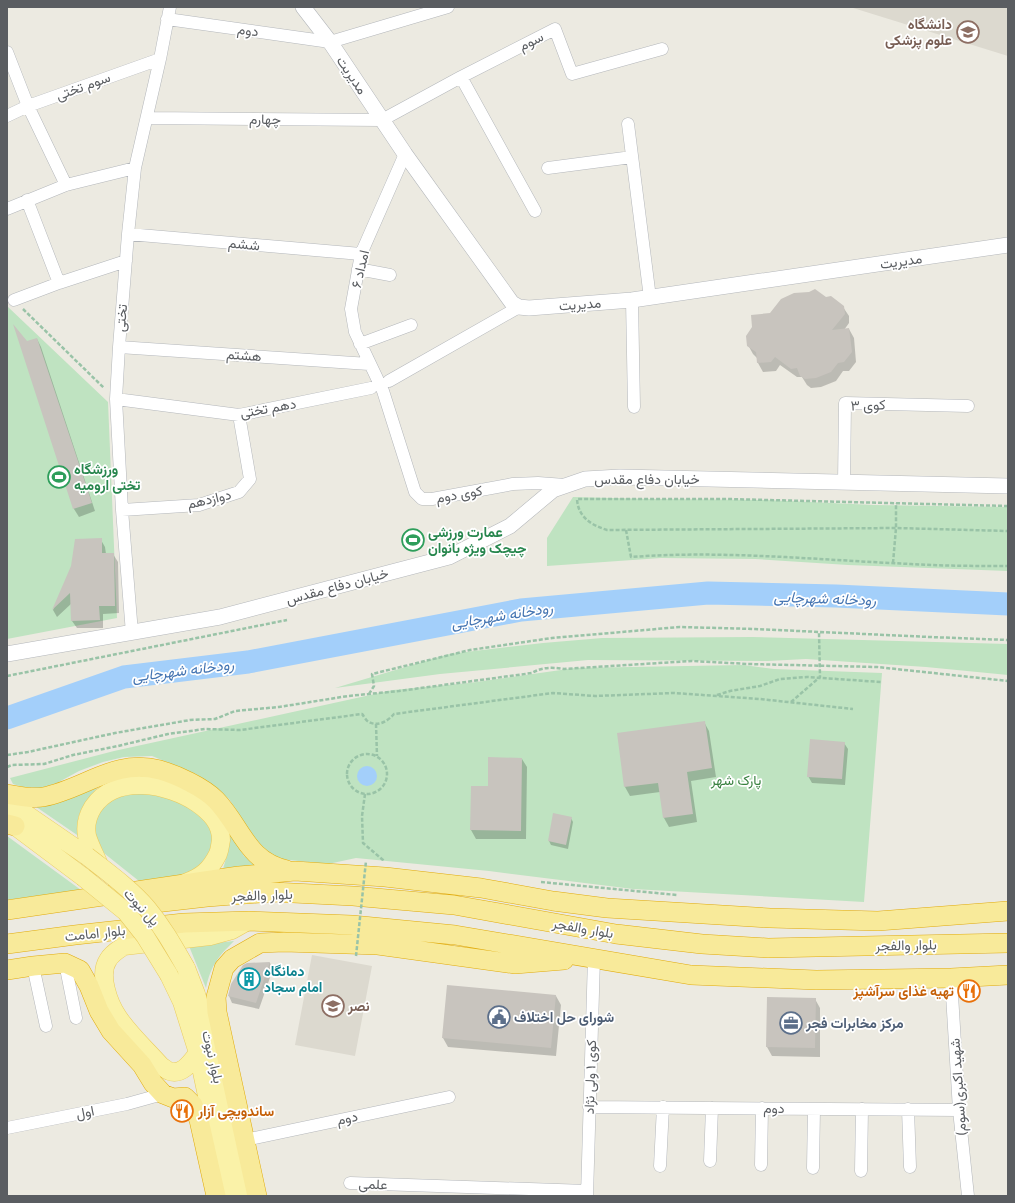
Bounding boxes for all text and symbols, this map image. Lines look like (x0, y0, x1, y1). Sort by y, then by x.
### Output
place label: دانشگاه علوم پزشکی (885, 16, 952, 50)
school or university icon: دانشگاه علوم پزشکی (955, 19, 981, 45)
street label: دوم (236, 21, 260, 40)
street label: سوم (516, 28, 546, 55)
street label: مدیریت (333, 53, 371, 98)
street label: سوم تختی (54, 69, 113, 104)
street label: چهارم (249, 111, 281, 129)
street label: ششم (227, 235, 261, 254)
street label: امداد ۶ (348, 249, 372, 289)
street label: مدیریت (879, 250, 923, 273)
street label: مدیریت (558, 295, 602, 314)
street label: تختی (112, 303, 131, 333)
street label: هشتم (226, 346, 263, 365)
street label: دهم تختی (239, 395, 298, 422)
street label: کوی ۳ (850, 396, 886, 415)
place label: ورزشگاه تختی ارومیه (74, 461, 141, 494)
sports icon: ورزشگاه تختی ارومیه (46, 464, 72, 490)
street label: خیابان دفاع مقدس (594, 471, 700, 490)
street label: کوی دوم (434, 482, 484, 507)
street label: دوازدهم (185, 486, 233, 513)
place label: عمارت ورزشی چیچک ویژه بانوان (428, 524, 527, 558)
sports icon: عمارت ورزشی چیچک ویژه بانوان (400, 527, 426, 553)
street label: خیابان دفاع مقدس (284, 565, 391, 610)
water label: رودخانه شهرچایی (773, 588, 877, 610)
water label: رودخانه شهرچایی (450, 599, 554, 633)
water label: رودخانه شهرچایی (131, 655, 235, 687)
park label: پارک شهر (710, 772, 761, 790)
street label: پل نبوت (119, 885, 163, 930)
street label: بلوار والفجر (230, 886, 293, 905)
street label: بلوار والفجر (550, 915, 615, 942)
street label: بلوار امامت (64, 922, 126, 945)
street label: بلوار والفجر (874, 936, 937, 955)
place label: دمانگاه امام سجاد (264, 963, 322, 996)
building icon: دمانگاه امام سجاد (236, 966, 262, 992)
restaurant icon: تهیه غذای سرآشپز (956, 978, 982, 1004)
place label: تهیه غذای سرآشپز (852, 983, 955, 1001)
school or university icon: نصر (320, 993, 346, 1019)
place label: نصر (347, 998, 370, 1015)
public building icon: شورای حل اختلاف (486, 1004, 512, 1030)
place label: شورای حل اختلاف (514, 1009, 614, 1026)
office icon: مرکز مخابرات فجر (778, 1010, 804, 1036)
place label: مرکز مخابرات فجر (805, 1015, 904, 1032)
street label: بلوار نبوت (198, 1029, 227, 1085)
street label: شهید اکبری(سوم) (947, 1038, 970, 1136)
street label: کوی ۱ ولی نژاد (581, 1039, 600, 1115)
restaurant icon: ساندویچی آزار (169, 1098, 195, 1124)
street label: دوم (763, 1100, 785, 1117)
street label: اول (74, 1102, 96, 1124)
place label: ساندویچی آزار (197, 1103, 274, 1121)
street label: دوم (335, 1108, 360, 1129)
street label: علمی (358, 1175, 388, 1194)

